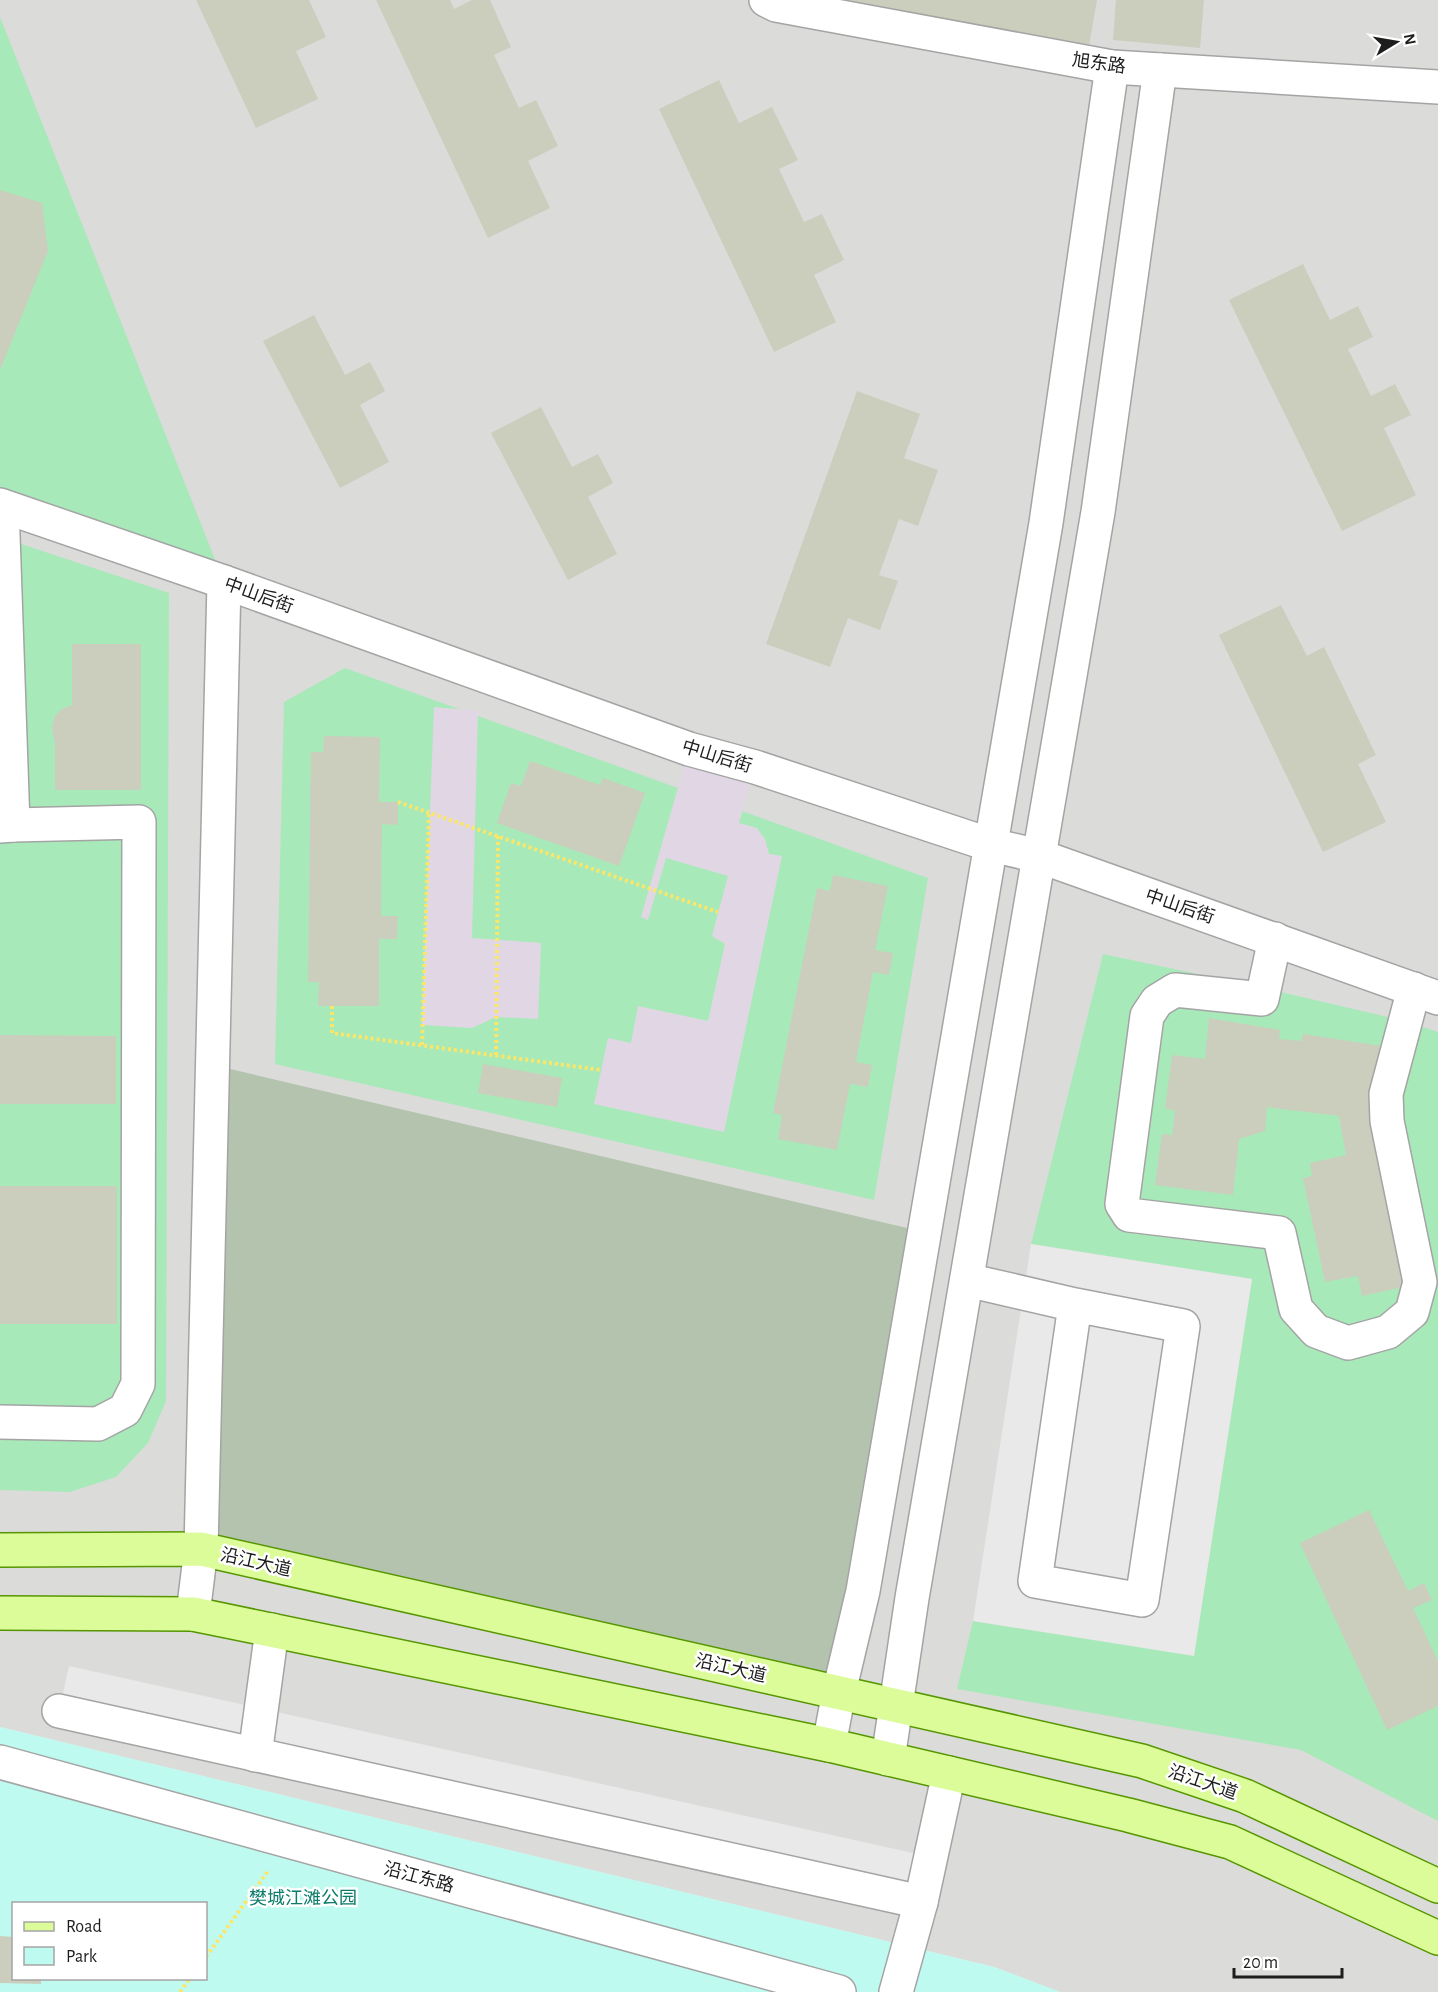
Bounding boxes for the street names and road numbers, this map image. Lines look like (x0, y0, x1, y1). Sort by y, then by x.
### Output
street label: 旭东路 (1071, 49, 1127, 77)
street label: 中山后街 (222, 573, 296, 617)
street label: 中山后街 (680, 736, 754, 776)
street label: 中山后街 (1143, 885, 1217, 927)
street label: 沿江大道 (219, 1544, 293, 1580)
street label: 沿江大道 (694, 1650, 768, 1686)
street label: 沿江大道 (1166, 1761, 1240, 1803)
street label: 沿江东路 (382, 1858, 456, 1896)

